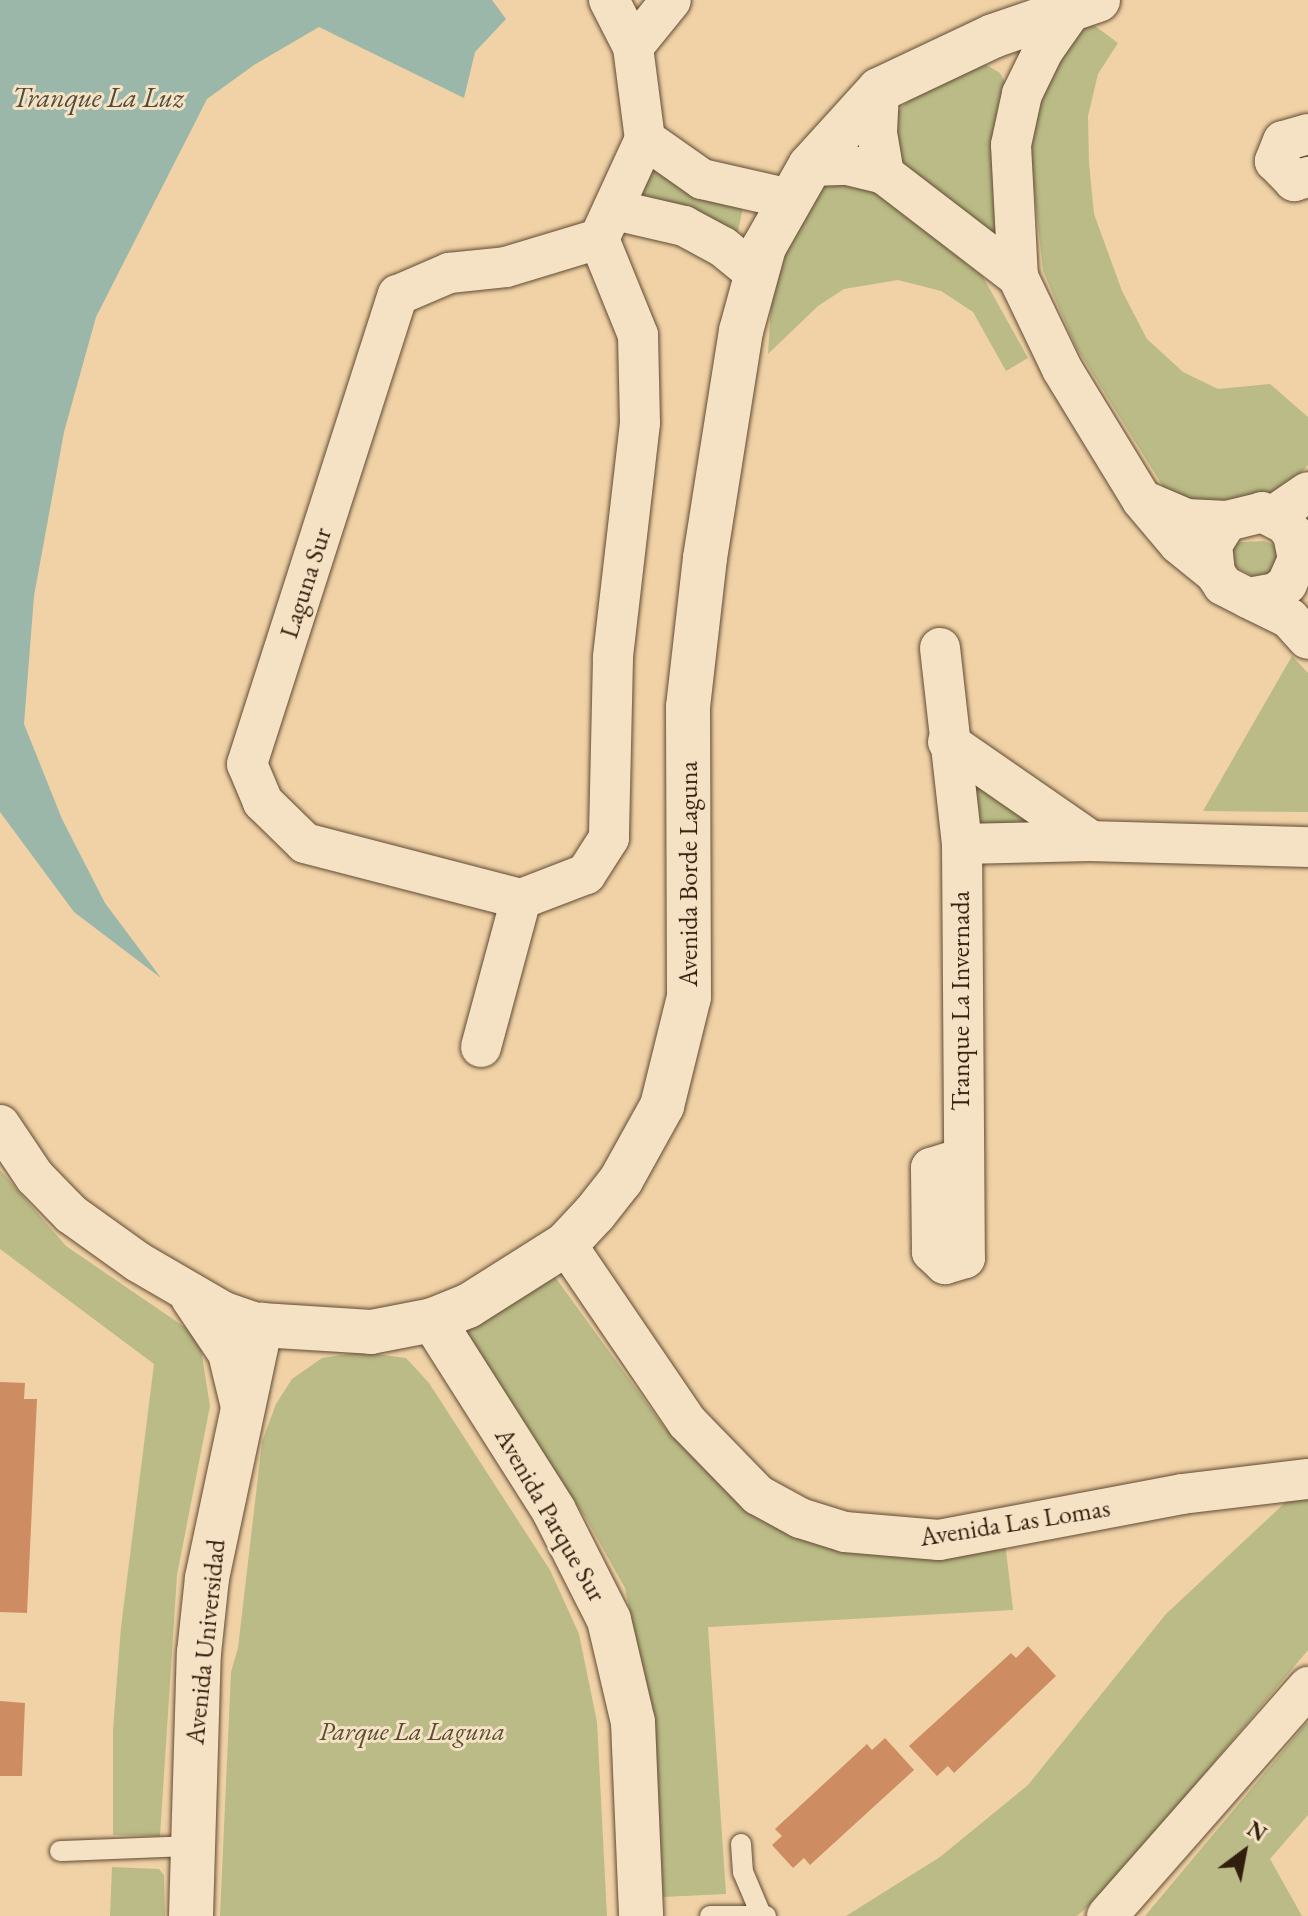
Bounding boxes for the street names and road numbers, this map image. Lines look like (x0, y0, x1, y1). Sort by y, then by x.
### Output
street label: Laguna Sur (273, 524, 339, 642)
street label: Avenida Borde Laguna (673, 761, 705, 987)
street label: Tranque La Invernada (945, 891, 977, 1111)
street label: Avenida Parque Sur (488, 1423, 612, 1607)
street label: Avenida Las Lomas (918, 1493, 1112, 1553)
street label: Avenida Universidad (180, 1538, 232, 1746)

